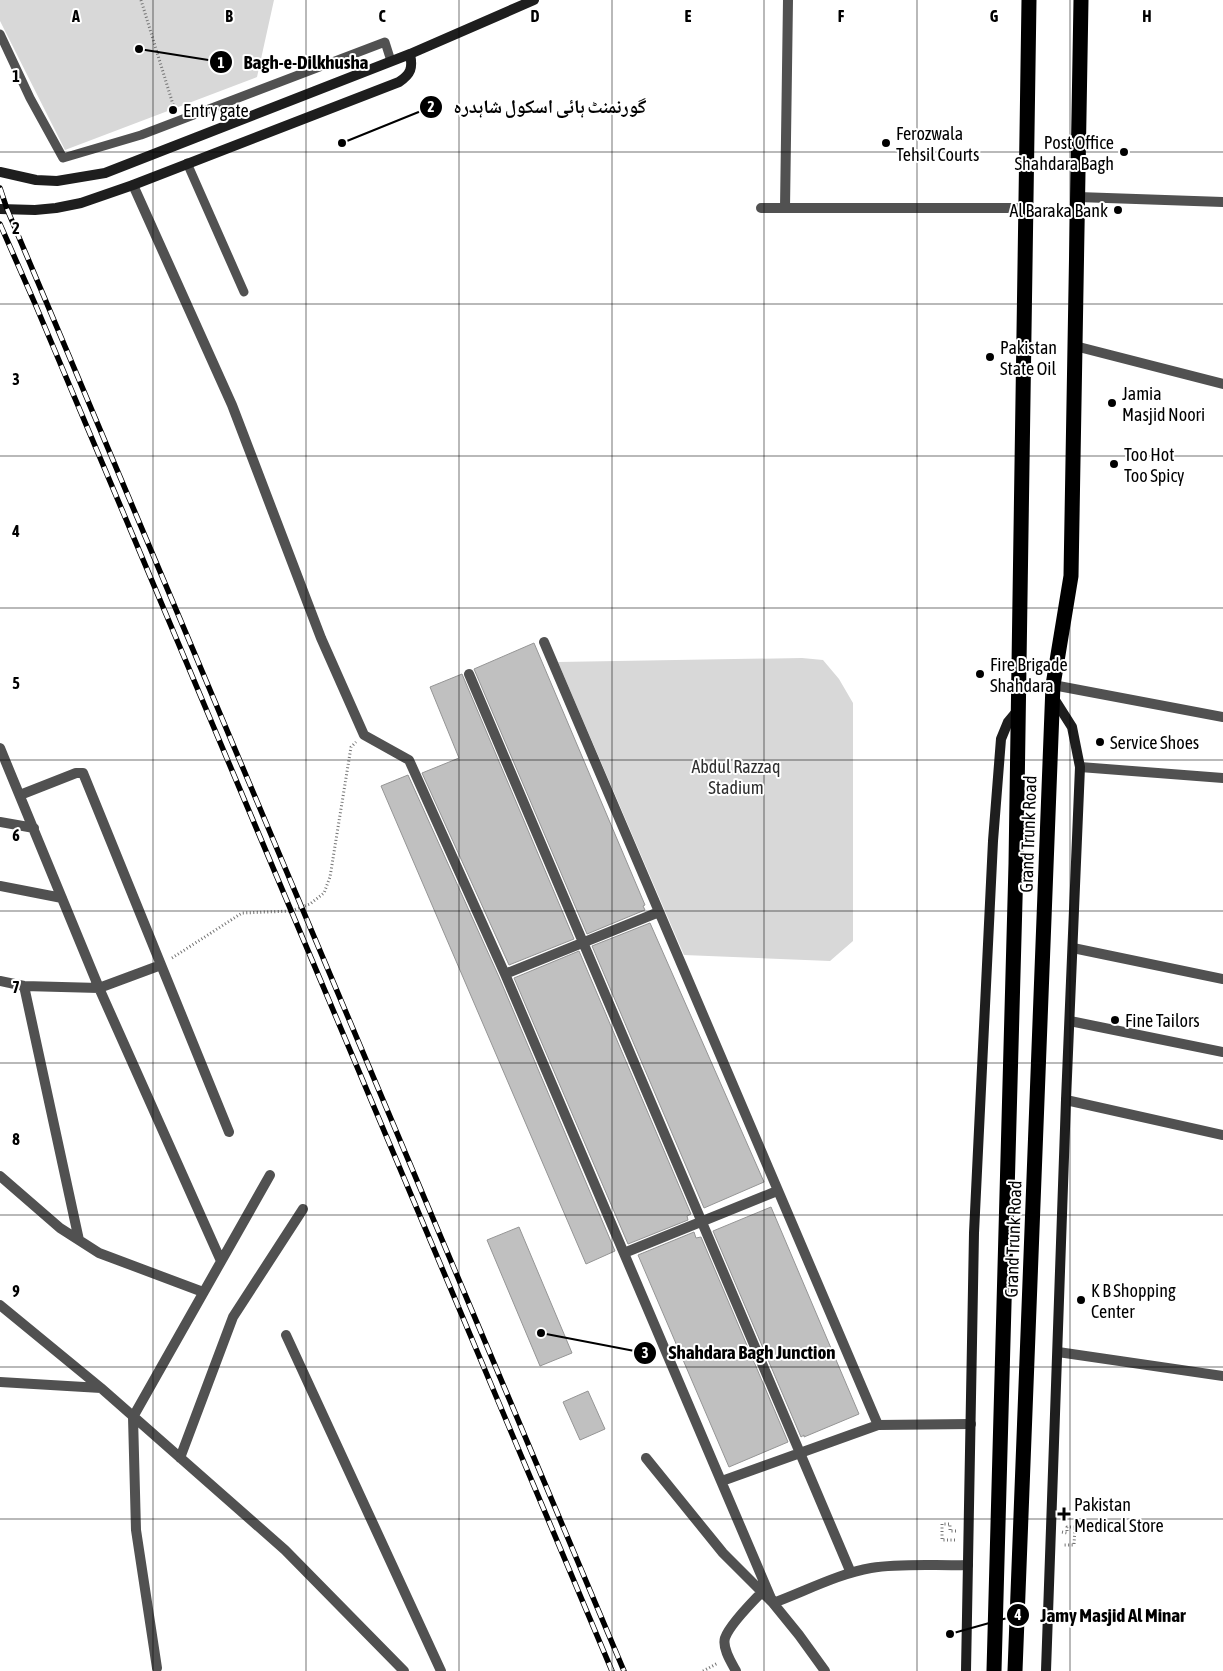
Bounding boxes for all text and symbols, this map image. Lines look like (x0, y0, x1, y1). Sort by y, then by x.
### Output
text: A (71, 7, 80, 25)
text: B (225, 7, 233, 25)
text: C (378, 7, 386, 25)
text: D (531, 7, 540, 25)
text: E (685, 7, 692, 25)
text: F (838, 7, 845, 25)
text: G (990, 7, 999, 25)
text: H (1142, 7, 1152, 25)
callout: Bagh-e-Dilkhusha (209, 45, 379, 79)
text: Bagh-e-Dilkhusha (244, 51, 369, 73)
text: 1 (217, 54, 225, 71)
text: 1 (12, 67, 20, 85)
callout: گورنمنٹ ہائی اسکول شاہدرہ (419, 90, 657, 124)
text: گورنمنٹ ہائی اسکول شاہدرہ (454, 95, 647, 118)
text: 2 (427, 98, 435, 115)
place label: Entry gate (183, 100, 249, 121)
marker: Entry gate (167, 104, 179, 116)
place label: Ferozwala Tehsil Courts (896, 123, 979, 165)
place label: Post Office Shahdara Bagh (1015, 132, 1114, 174)
marker: Ferozwala Tehsil Courts (880, 137, 892, 149)
marker: Post Office Shahdara Bagh (1118, 146, 1130, 158)
place label: Al Baraka Bank (1009, 200, 1108, 221)
marker: Al Baraka Bank (1112, 204, 1124, 216)
text: 2 (12, 219, 20, 237)
place label: Pakistan State Oil (1000, 337, 1057, 379)
marker: Pakistan State Oil (984, 351, 996, 363)
text: 3 (12, 370, 20, 388)
place label: Jamia Masjid Noori (1122, 383, 1205, 425)
marker: Jamia Masjid Noori (1106, 397, 1118, 409)
place label: Too Hot Too Spicy (1124, 444, 1185, 486)
marker: Too Hot Too Spicy (1108, 458, 1120, 470)
text: 4 (11, 522, 20, 540)
place label: Fire Brigade Shahdara (990, 654, 1068, 696)
marker: Fire Brigade Shahdara (974, 668, 986, 680)
text: 5 (12, 674, 20, 692)
place label: Service Shoes (1110, 732, 1199, 753)
marker: Service Shoes (1094, 736, 1106, 748)
park label: Abdul Razzaq Stadium (691, 756, 781, 798)
street label: Grand Trunk Road (1015, 775, 1041, 893)
text: 6 (12, 826, 20, 844)
text: 7 (12, 978, 20, 996)
place label: Fine Tailors (1125, 1010, 1200, 1031)
marker: Fine Tailors (1109, 1014, 1121, 1026)
text: 8 (12, 1130, 20, 1148)
street label: Grand Trunk Road (1000, 1180, 1026, 1298)
place label: K B Shopping Center (1091, 1280, 1176, 1322)
text: 9 (12, 1282, 20, 1300)
marker: K B Shopping Center (1075, 1294, 1087, 1306)
callout: Shahdara Bagh Junction (633, 1336, 845, 1370)
text: Shahdara Bagh Junction (668, 1341, 836, 1363)
text: 3 (641, 1344, 649, 1361)
place label: Pakistan Medical Store (1074, 1494, 1164, 1536)
marker: Pakistan Medical Store (1058, 1508, 1070, 1520)
callout: Jamy Masjid Al Minar (1005, 1598, 1196, 1632)
text: Jamy Masjid Al Minar (1039, 1604, 1186, 1626)
text: 4 (1013, 1606, 1022, 1623)

